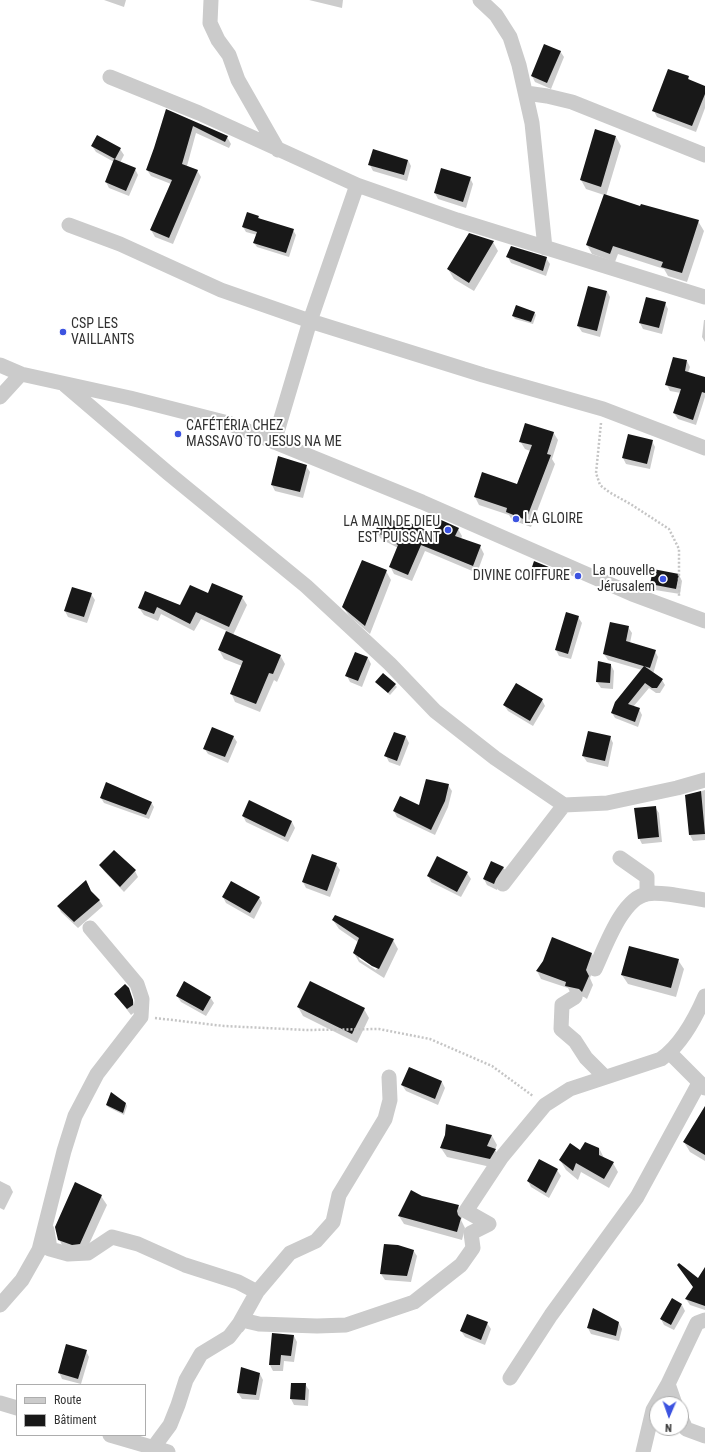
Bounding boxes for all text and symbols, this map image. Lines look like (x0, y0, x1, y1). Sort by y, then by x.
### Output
place label: CSP LES VAILLANTS (71, 316, 134, 348)
marker: CSP LES VAILLANTS (58, 327, 68, 337)
place label: CAFÉTÉRIA CHEZ MASSAVO TO JESUS NA ME (186, 418, 342, 450)
marker: CAFÉTÉRIA CHEZ MASSAVO TO JESUS NA ME (173, 429, 183, 439)
place label: LA GLOIRE (524, 511, 583, 527)
place label: LA MAIN DE DIEU EST PUISSANT (343, 514, 440, 546)
marker: LA GLOIRE (511, 514, 521, 524)
marker: LA MAIN DE DIEU EST PUISSANT (443, 525, 453, 535)
place label: La nouvelle Jérusalem (592, 563, 655, 596)
place label: DIVINE COIFFURE (473, 568, 570, 584)
marker: DIVINE COIFFURE (573, 571, 583, 581)
marker: La nouvelle Jérusalem (658, 574, 668, 584)
legend (16, 1384, 146, 1436)
text: Route (54, 1393, 81, 1407)
north arrow (649, 1396, 689, 1436)
text: Bâtiment (54, 1413, 97, 1427)
text: N (665, 1421, 672, 1434)

